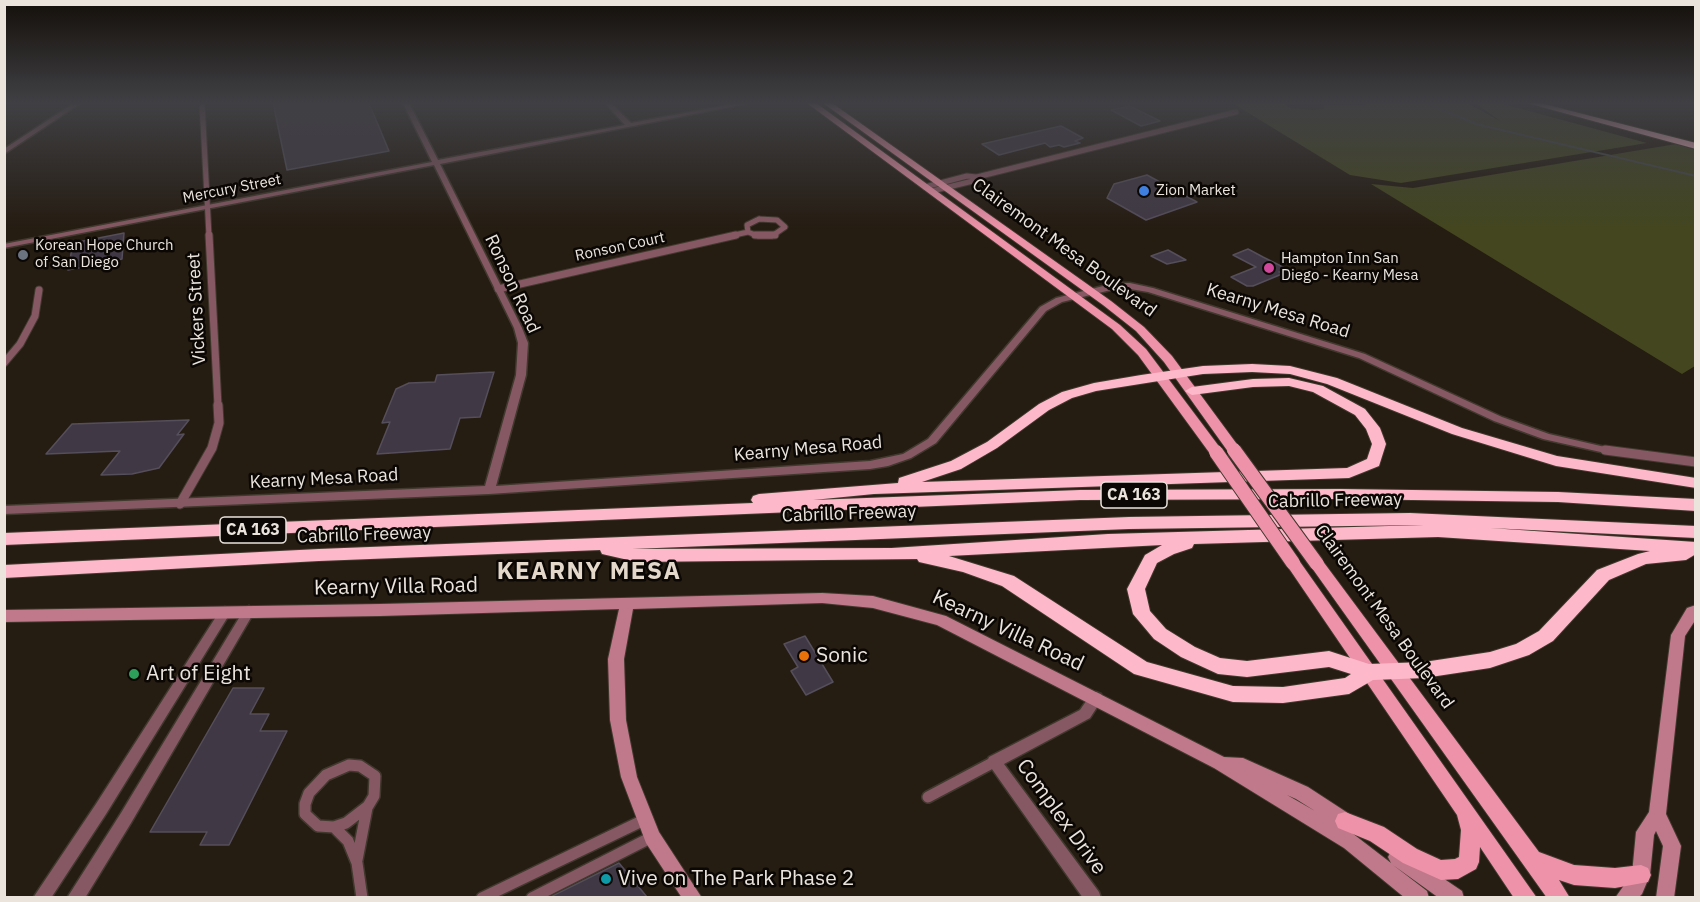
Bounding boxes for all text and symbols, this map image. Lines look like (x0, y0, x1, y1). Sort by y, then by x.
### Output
street label: Mercury Street (181, 171, 283, 207)
street label: Clairemont Mesa Boulevard (968, 174, 1160, 322)
place label: Zion Market (1156, 182, 1236, 200)
marker: Zion Market (1137, 184, 1151, 198)
street label: Ronson Court (574, 229, 666, 265)
street label: Ronson Road (480, 231, 544, 337)
place label: Korean Hope Church of San Diego (35, 237, 174, 272)
marker: Korean Hope Church of San Diego (16, 248, 30, 262)
place label: Hampton Inn San Diego - Kearny Mesa (1281, 250, 1418, 285)
street label: Vickers Street (183, 252, 211, 366)
marker: Hampton Inn San Diego - Kearny Mesa (1262, 261, 1276, 275)
street label: Kearny Mesa Road (1204, 279, 1352, 343)
street label: Kearny Mesa Road (733, 432, 883, 466)
street label: Kearny Mesa Road (249, 464, 399, 494)
road number: CA 163 (1101, 482, 1167, 508)
street label: Cabrillo Freeway (1268, 489, 1402, 513)
street label: Cabrillo Freeway (781, 501, 917, 527)
road number: CA 163 (220, 517, 286, 543)
street label: Clairemont Mesa Boulevard (1310, 521, 1458, 713)
street label: Cabrillo Freeway (296, 522, 432, 548)
district label: KEARNY MESA (497, 558, 681, 586)
street label: Kearny Villa Road (314, 573, 478, 601)
street label: Kearny Villa Road (928, 585, 1088, 677)
place label: Sonic (816, 643, 868, 669)
marker: Sonic (797, 649, 811, 663)
place label: Art of Eight (146, 661, 251, 687)
marker: Art of Eight (127, 667, 141, 681)
street label: Complex Drive (1011, 754, 1111, 880)
place label: Vive on The Park Phase 2 (618, 866, 854, 892)
marker: Vive on The Park Phase 2 (599, 872, 613, 886)

